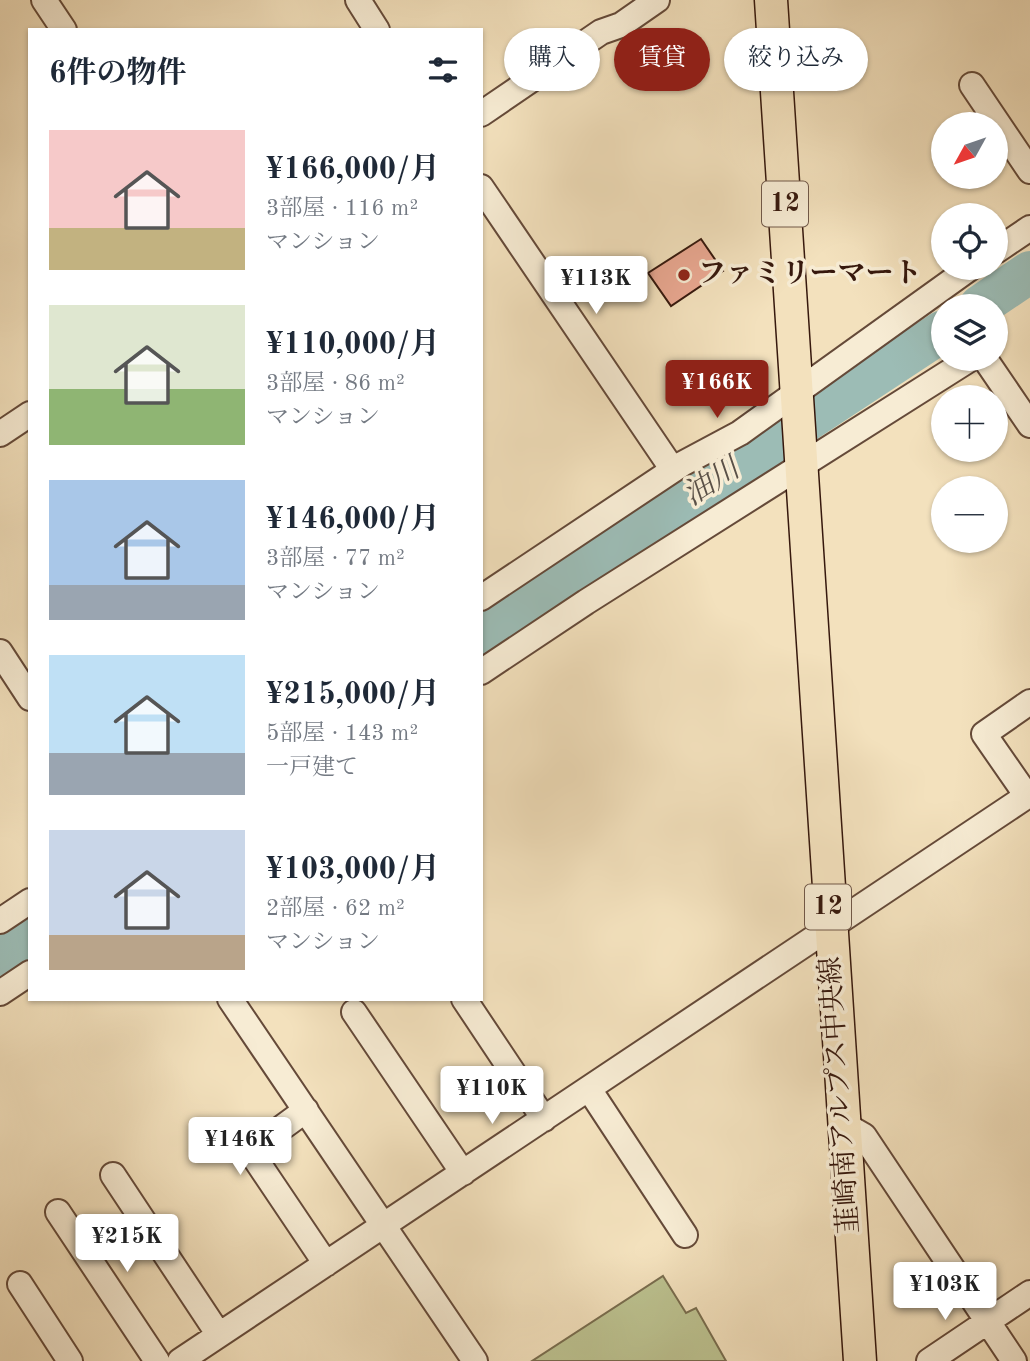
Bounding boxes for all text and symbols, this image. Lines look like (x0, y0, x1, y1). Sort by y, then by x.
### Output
chip: 購入 (504, 28, 600, 91)
chip: 賃貸 (614, 28, 710, 91)
chip: 絞り込み (724, 28, 868, 91)
icon: filters (424, 51, 462, 89)
text: 6件の物件 (49, 59, 186, 89)
north arrow (931, 112, 1008, 189)
map controls (931, 112, 1008, 553)
text: ¥166,000/月 (266, 155, 440, 185)
icon: home (105, 158, 189, 242)
road number: 12 (762, 182, 808, 226)
text: 3部屋 · 116 m² (266, 197, 418, 220)
button: locate (931, 203, 1008, 280)
text: マンション (266, 231, 380, 254)
pin: ¥113K (547, 256, 645, 316)
place label: ファミリーマート (698, 259, 921, 289)
text: ¥113K (560, 267, 632, 290)
marker: ファミリーマート (676, 267, 692, 283)
button: layers (931, 294, 1008, 371)
text: ¥110,000/月 (266, 330, 440, 360)
icon: home (105, 333, 189, 417)
pin: ¥166K (668, 360, 766, 420)
text: ¥166K (681, 371, 753, 394)
text: 3部屋 · 86 m² (266, 372, 405, 395)
button: + (931, 385, 1008, 462)
text: マンション (266, 406, 380, 429)
water label: 油川 (677, 450, 748, 512)
button: − (931, 476, 1008, 553)
text: ¥146,000/月 (266, 505, 440, 535)
icon: home (105, 508, 189, 592)
text: 3部屋 · 77 m² (266, 547, 405, 570)
text: マンション (266, 581, 380, 604)
text: ¥215,000/月 (266, 680, 440, 710)
icon: home (105, 683, 189, 767)
text: 5部屋 · 143 m² (266, 722, 418, 745)
text: 一戸建て (266, 756, 358, 779)
text: ¥103,000/月 (266, 855, 440, 885)
icon: home (105, 858, 189, 942)
road number: 12 (805, 885, 851, 930)
text: 2部屋 · 62 m² (266, 897, 405, 920)
text: マンション (266, 931, 380, 954)
street label: 韮崎南アルプス中央線 (814, 955, 865, 1235)
pin: ¥110K (443, 1066, 541, 1126)
text: ¥110K (456, 1077, 528, 1100)
pin: ¥146K (191, 1118, 289, 1177)
text: ¥146K (204, 1128, 276, 1151)
pin: ¥215K (78, 1214, 176, 1274)
text: ¥215K (91, 1225, 163, 1248)
pin: ¥103K (896, 1262, 994, 1322)
text: ¥103K (909, 1273, 981, 1296)

